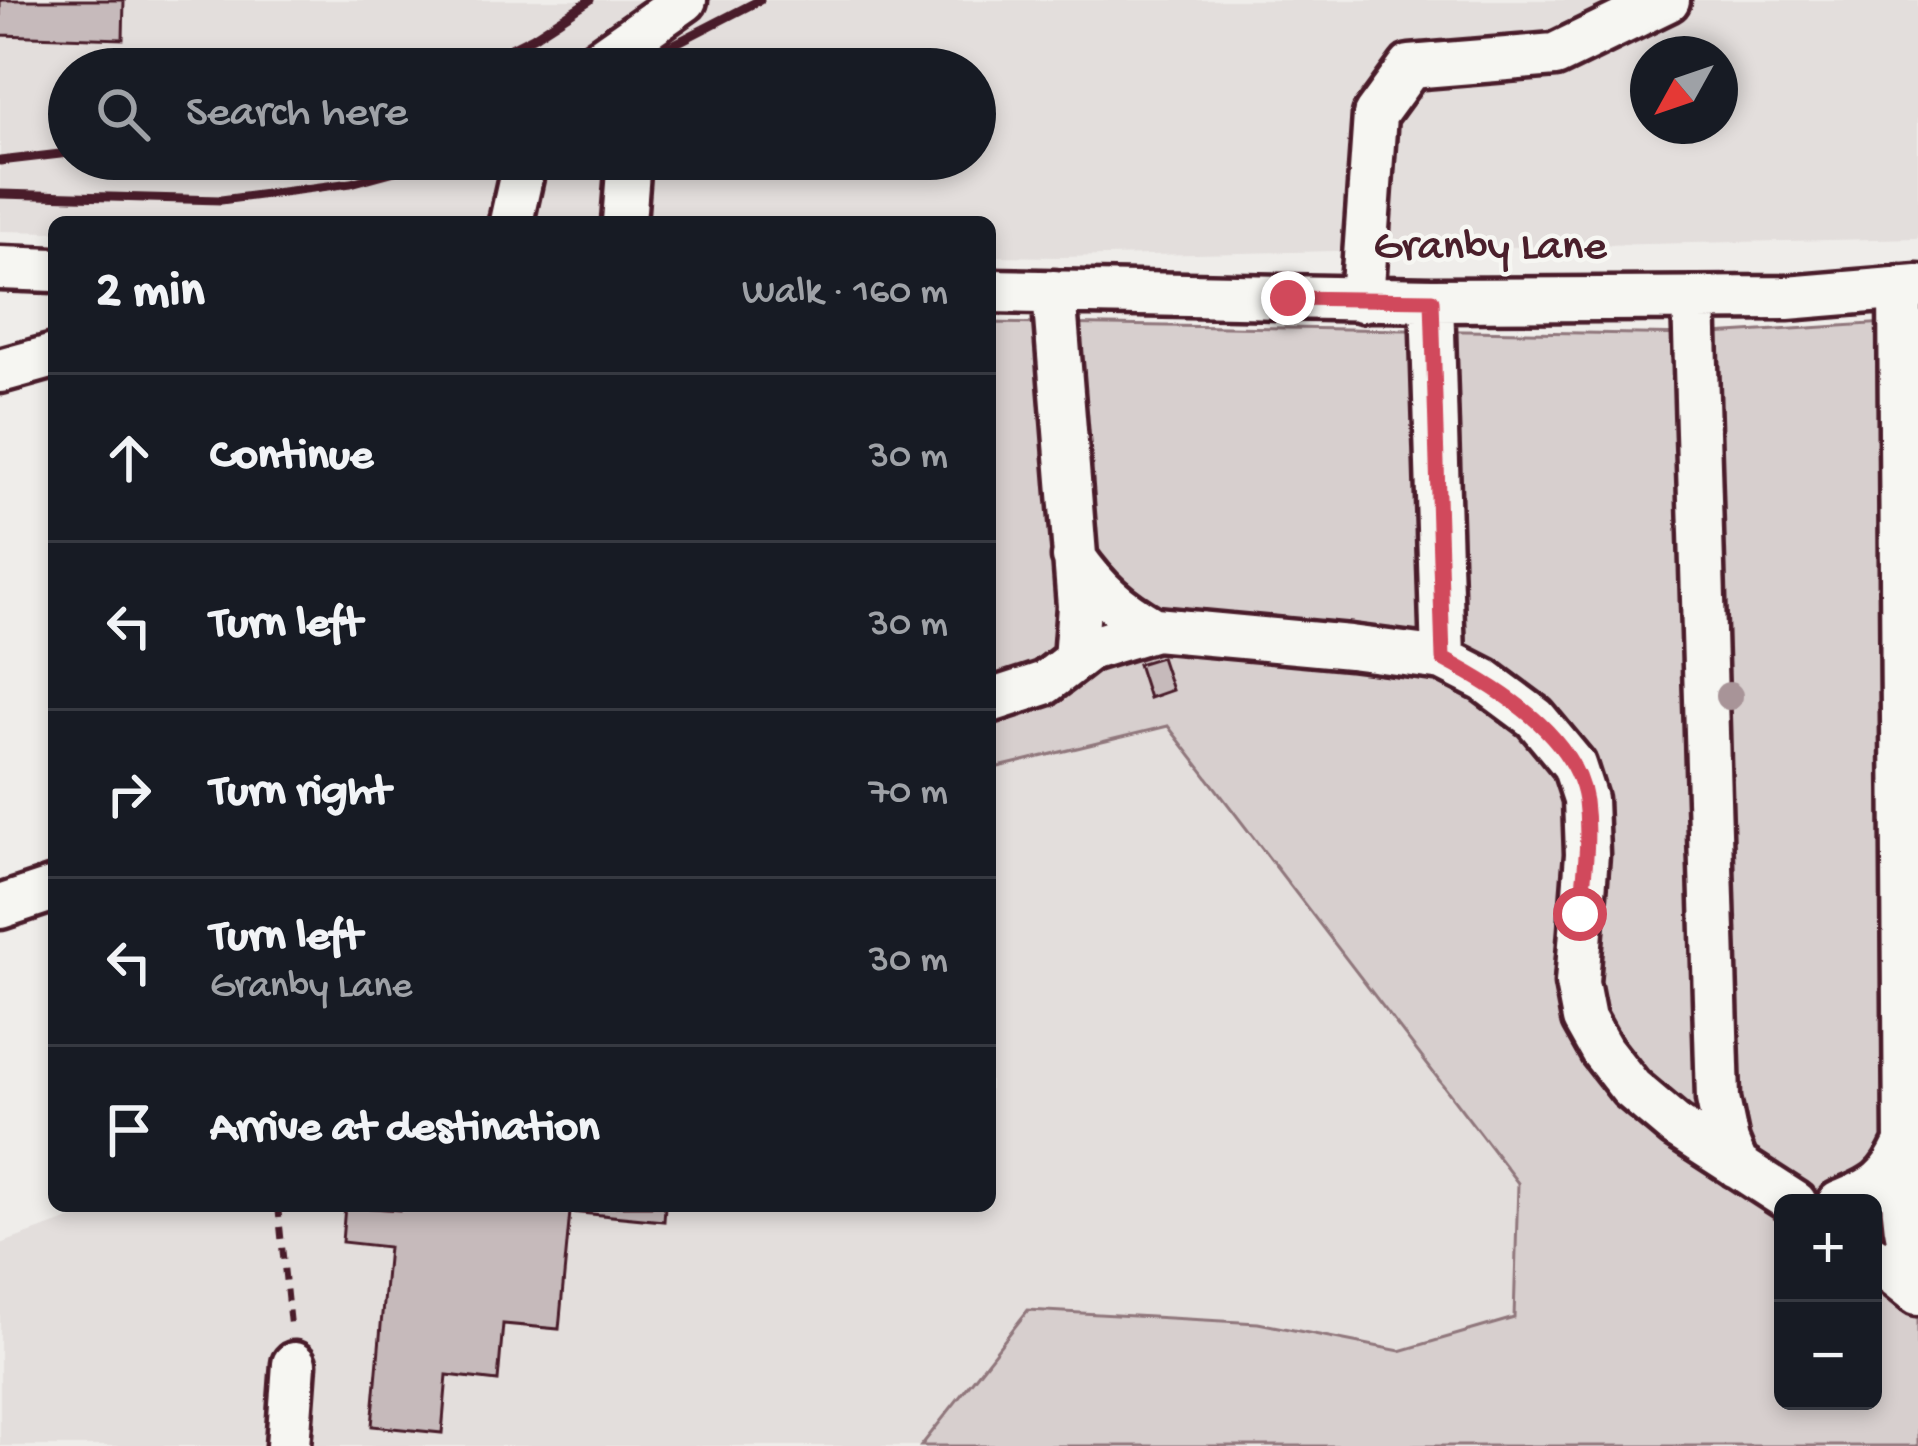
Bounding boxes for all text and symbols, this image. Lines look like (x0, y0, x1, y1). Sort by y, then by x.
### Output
north arrow (1630, 36, 1738, 144)
search box (48, 48, 996, 180)
icon: search (90, 81, 156, 147)
text: Search here (186, 88, 408, 141)
street label: Granby Lane (1373, 222, 1607, 275)
text: 2 min (96, 264, 205, 324)
text: Walk · 160 m (742, 271, 948, 317)
route end (1261, 271, 1315, 325)
icon: ahead (96, 425, 162, 491)
text: Continue (210, 431, 373, 484)
text: 30 m (869, 435, 948, 481)
icon: left (96, 593, 162, 659)
text: Turn left (210, 599, 362, 652)
text: 30 m (869, 603, 948, 649)
icon: right (96, 761, 162, 827)
text: Turn right (210, 767, 390, 820)
text: 70 m (869, 771, 948, 817)
route start (1553, 887, 1607, 941)
text: Turn left (210, 912, 362, 965)
icon: left (96, 929, 162, 995)
text: 30 m (869, 939, 948, 985)
text: Granby Lane (210, 965, 412, 1011)
icon: arrive (96, 1097, 162, 1163)
text: Arrive at destination (210, 1103, 599, 1156)
map controls (1774, 1194, 1882, 1410)
button: + (1774, 1194, 1882, 1302)
button: − (1774, 1302, 1882, 1410)

